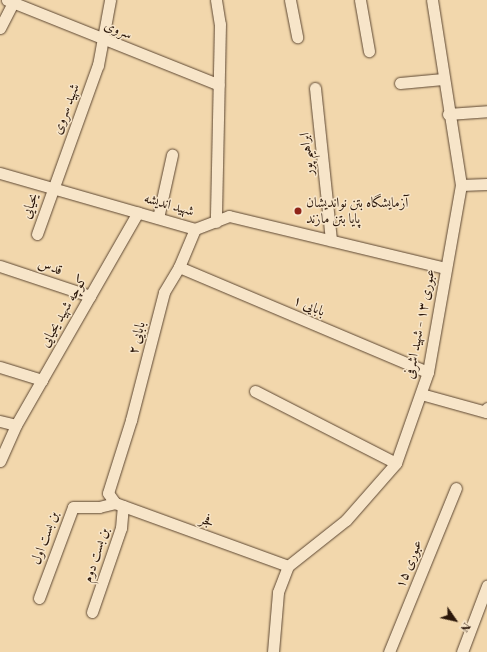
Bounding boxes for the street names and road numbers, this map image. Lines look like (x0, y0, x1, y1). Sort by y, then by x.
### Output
street label: سروی (101, 17, 135, 43)
street label: شهید سروی (49, 81, 83, 137)
street label: ابراهیم پور (296, 132, 318, 176)
street label: شهید اندیشه (142, 190, 196, 220)
street label: یحیایی (18, 191, 42, 221)
street label: قدس (36, 255, 64, 279)
street label: عبوری ۱۳ - شهید اشرفی (401, 268, 439, 380)
street label: کوچه شهید یحیایی (37, 272, 91, 350)
street label: بابایی ۱ (290, 292, 328, 320)
street label: بابایی ۲ (125, 320, 149, 356)
street label: بن بست اول (28, 509, 62, 567)
street label: فجر (198, 511, 216, 531)
street label: بن بست دوم (79, 525, 113, 585)
street label: عبوری ۱۵ (392, 537, 426, 591)

